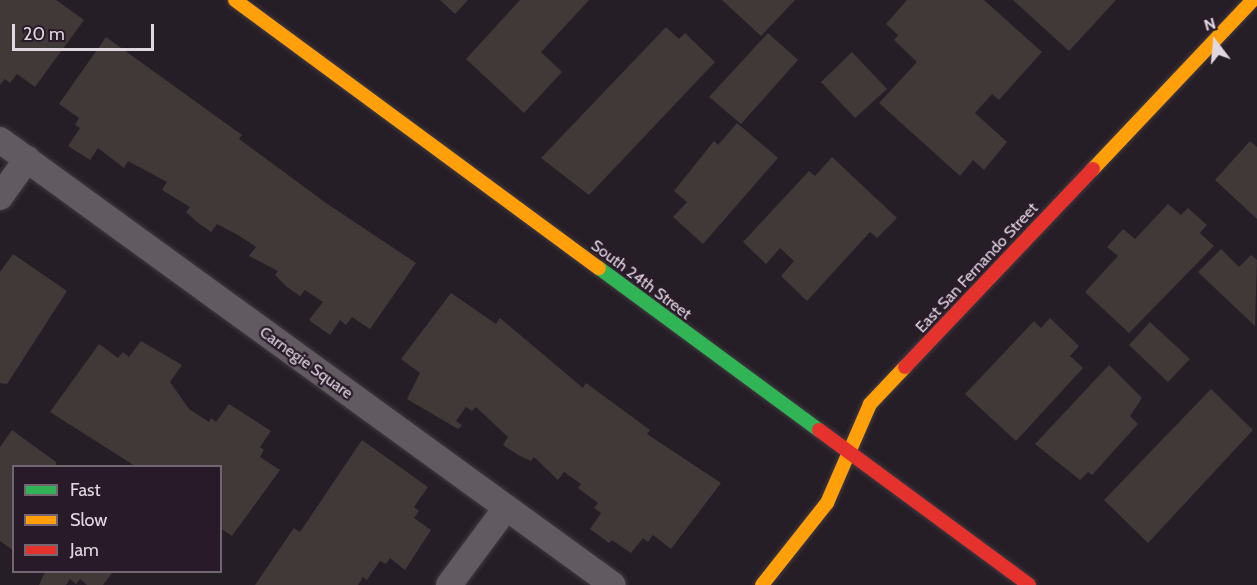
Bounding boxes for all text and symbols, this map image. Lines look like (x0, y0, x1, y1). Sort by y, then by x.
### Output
scale bar (15, 12, 158, 50)
north arrow (1185, 12, 1245, 72)
text: N (1202, 14, 1218, 35)
text: 20 m (23, 23, 65, 45)
street label: East San Fernando Street (912, 199, 1042, 337)
street label: South 24th Street (587, 236, 695, 324)
street label: Carnegie Square (256, 323, 356, 403)
legend (12, 465, 222, 573)
text: Fast (70, 479, 101, 501)
text: Slow (70, 509, 107, 531)
text: Jam (70, 539, 99, 561)

